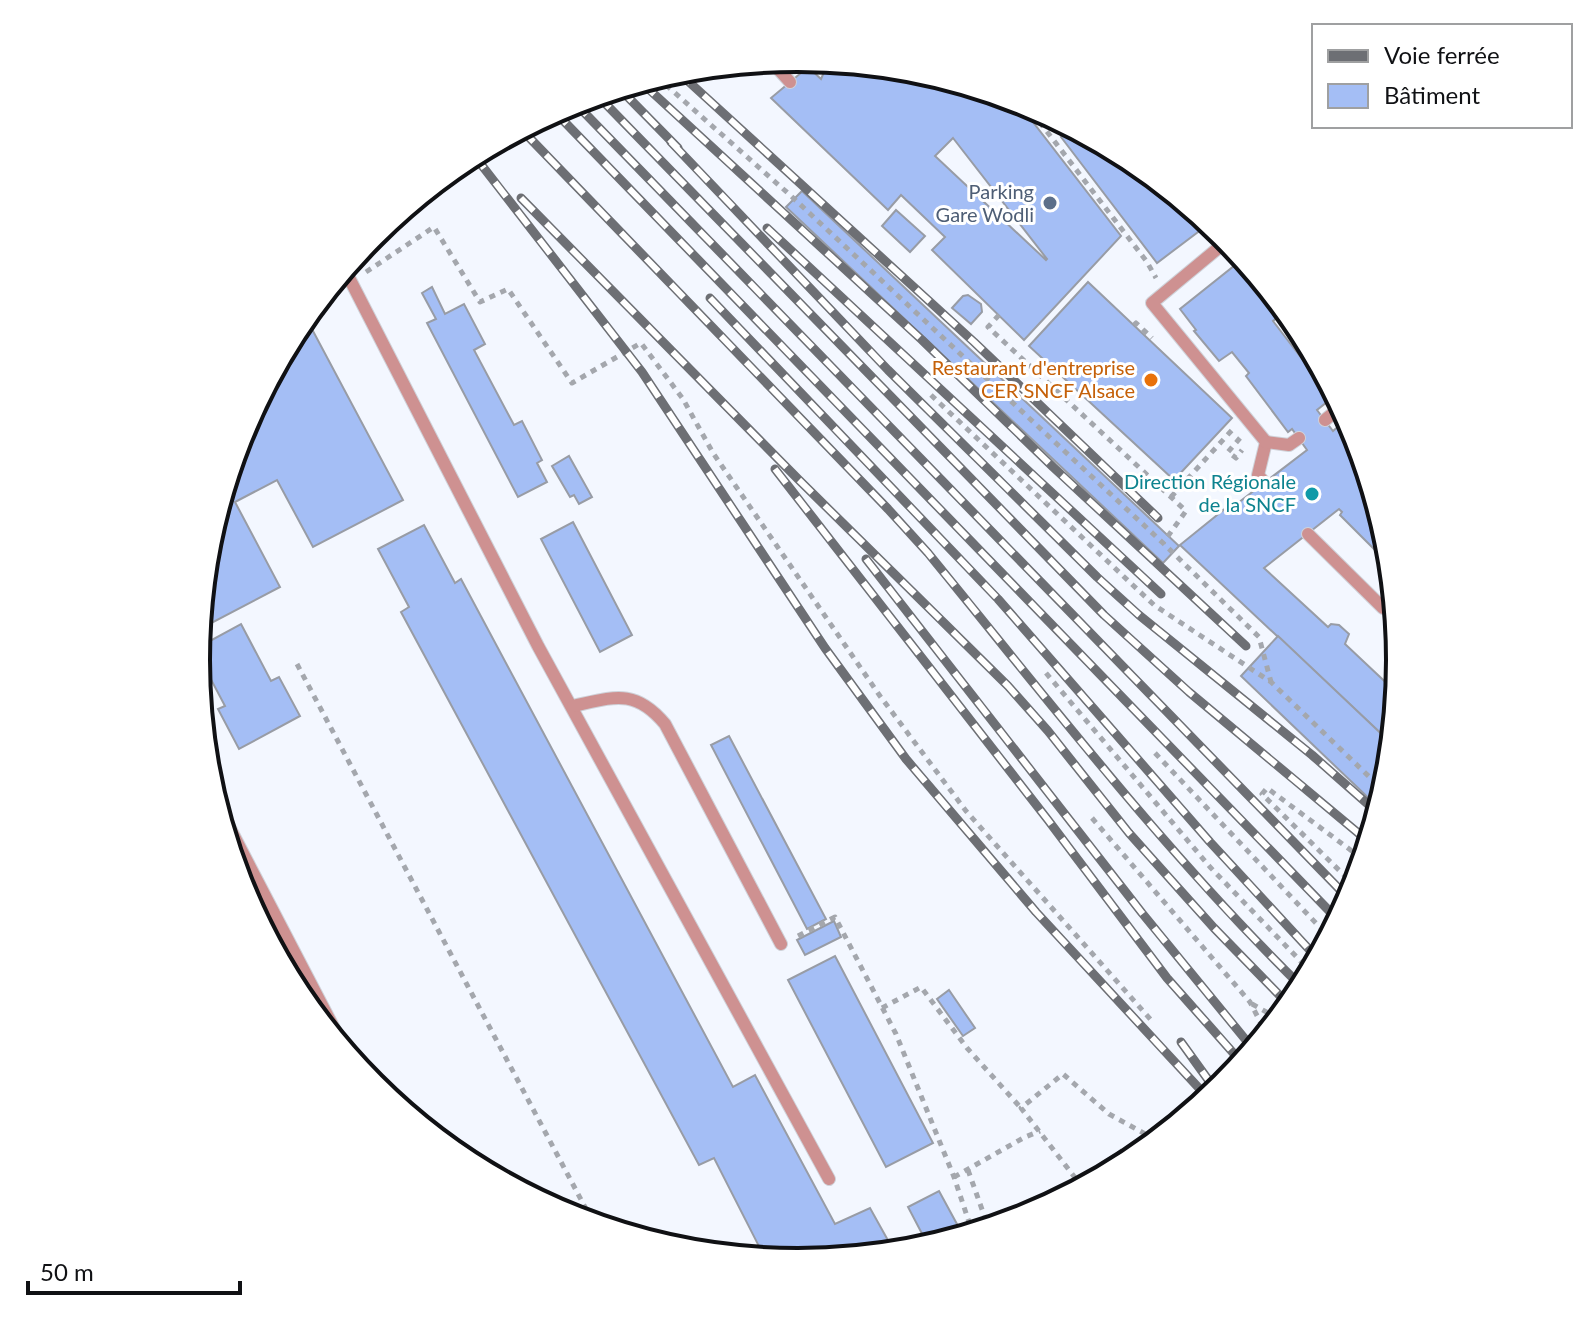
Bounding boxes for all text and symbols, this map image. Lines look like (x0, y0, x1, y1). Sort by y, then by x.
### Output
legend (1312, 24, 1572, 128)
text: Voie ferrée (1384, 40, 1500, 69)
text: Bâtiment (1384, 80, 1481, 109)
place label: Parking Gare Wodli (936, 179, 1034, 226)
marker: Parking Gare Wodli (1041, 194, 1059, 212)
place label: Restaurant d'entreprise CER SNCF Alsace (932, 355, 1135, 402)
marker: Restaurant d'entreprise CER SNCF Alsace (1142, 371, 1160, 389)
place label: Direction Régionale de la SNCF (1124, 469, 1296, 516)
marker: Direction Régionale de la SNCF (1303, 485, 1321, 503)
scale bar (28, 1245, 240, 1295)
text: 50 m (40, 1257, 94, 1286)

